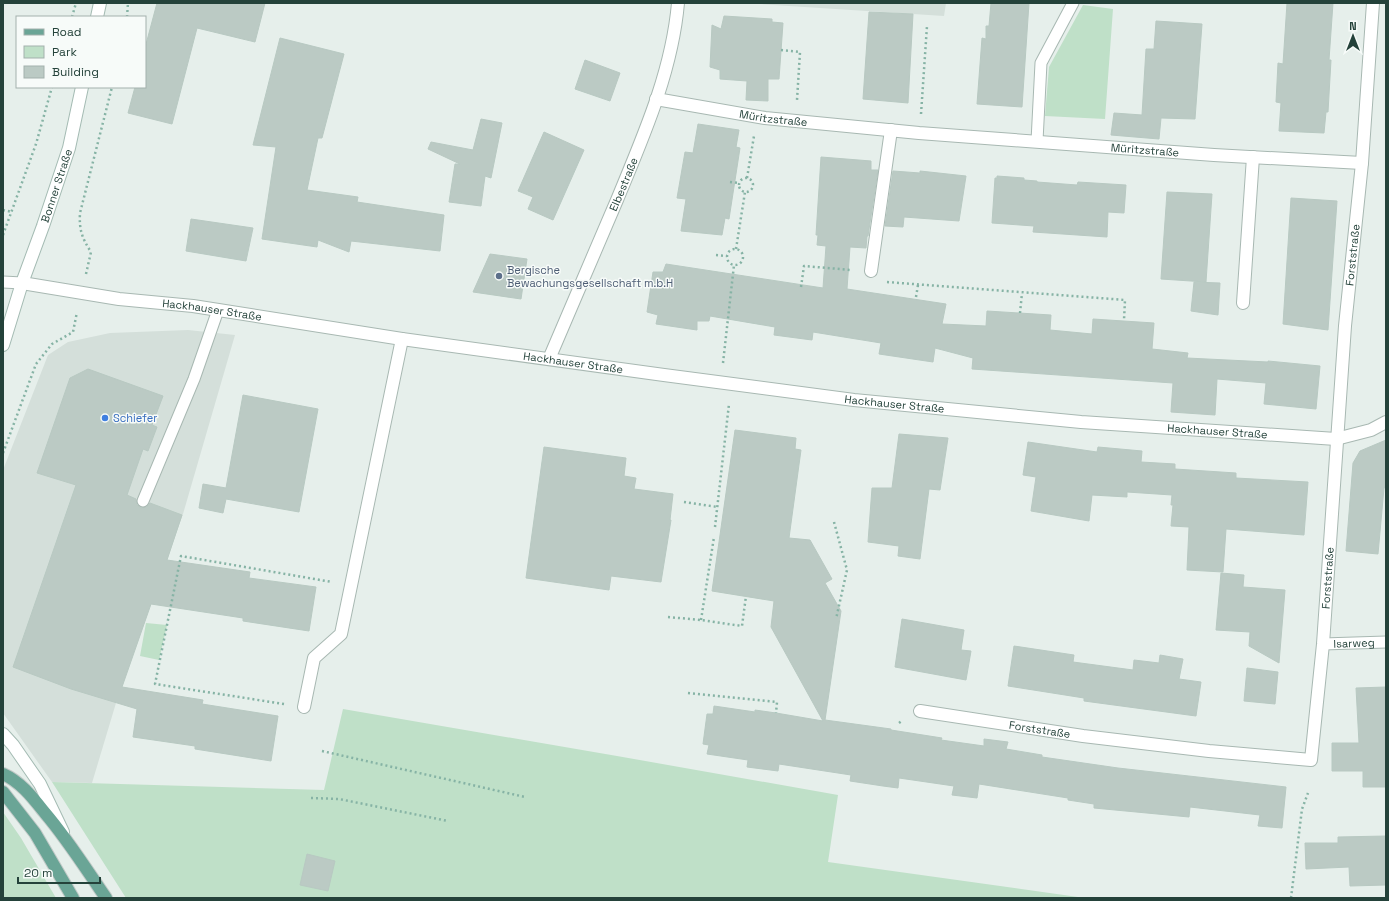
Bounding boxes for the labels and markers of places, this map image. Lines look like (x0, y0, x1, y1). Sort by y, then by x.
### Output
place label: Bergische Bewachungsgesellschaft m.b.H (507, 263, 673, 290)
marker: Bergische Bewachungsgesellschaft m.b.H (494, 271, 504, 281)
place label: Schiefer (113, 411, 157, 425)
marker: Schiefer (100, 413, 110, 423)

